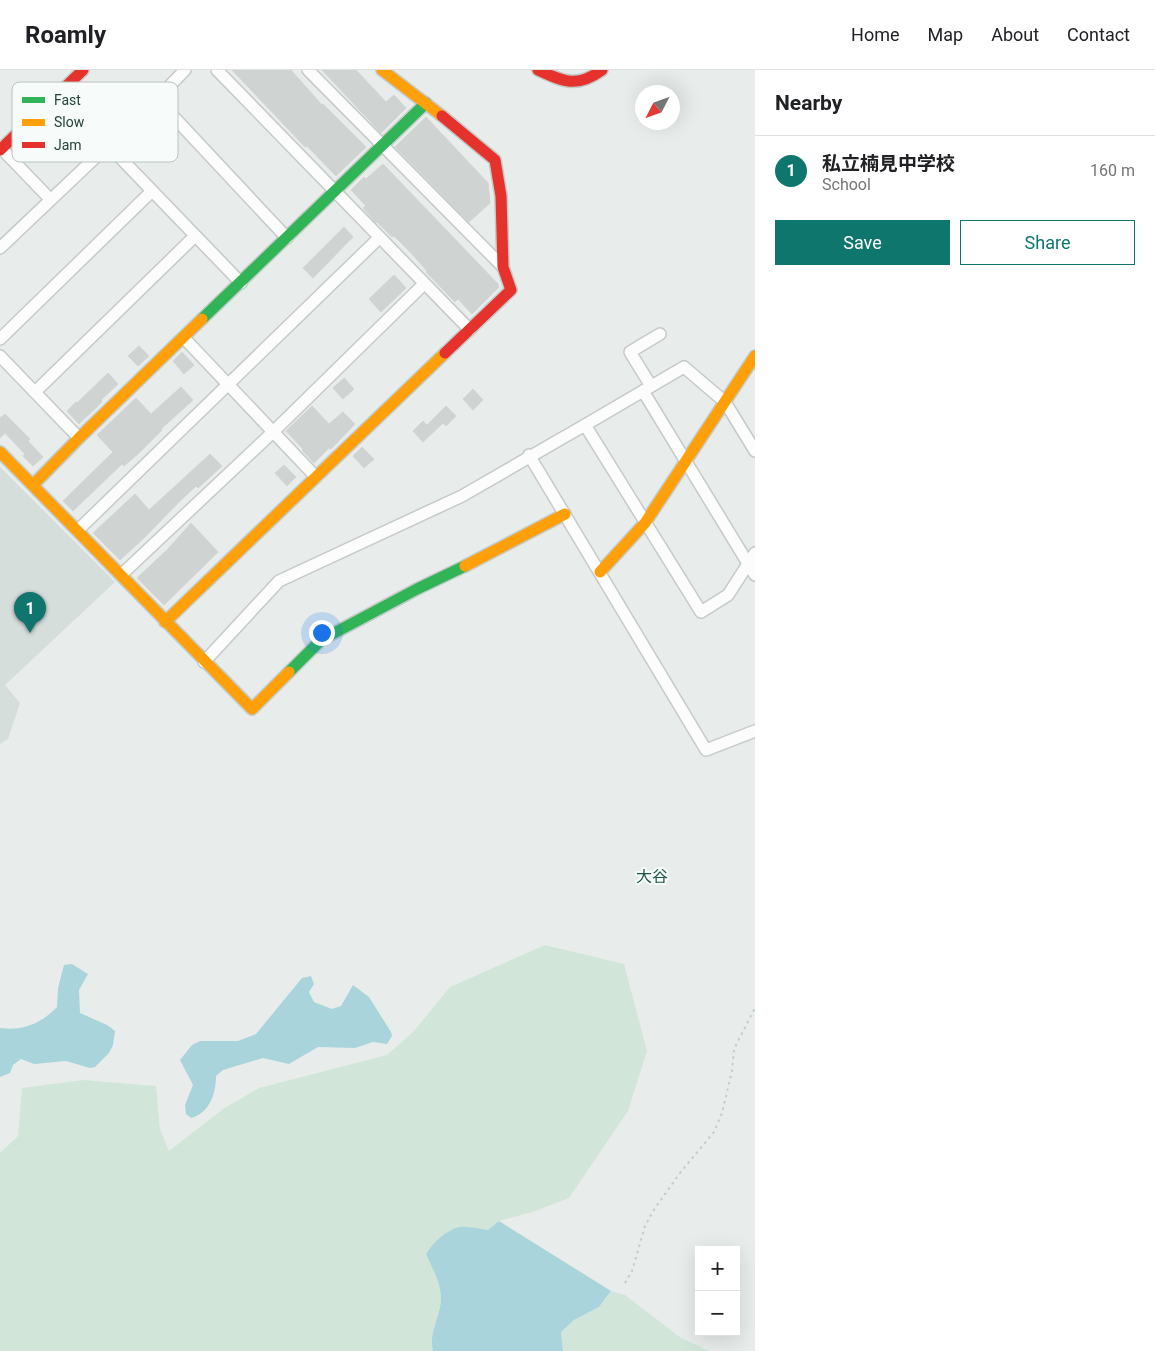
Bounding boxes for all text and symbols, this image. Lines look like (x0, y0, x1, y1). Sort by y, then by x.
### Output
text: Roamly (25, 21, 106, 49)
text: Home (851, 24, 900, 45)
text: Map (928, 24, 963, 45)
text: About (991, 24, 1039, 45)
text: Contact (1067, 24, 1130, 45)
legend (12, 82, 178, 162)
north arrow (635, 85, 680, 130)
text: Nearby (775, 91, 842, 115)
text: Fast (54, 92, 81, 108)
text: Slow (54, 114, 85, 130)
text: Jam (54, 137, 82, 153)
text: 私立楠見中学校 (822, 152, 955, 175)
text: 1 (786, 161, 796, 180)
text: 160 m (1090, 161, 1135, 180)
text: School (822, 175, 871, 194)
button: Save (775, 220, 950, 265)
button: Share (960, 220, 1135, 265)
pin: 1 (14, 592, 46, 633)
your location (309, 620, 335, 646)
district label: 大谷 (636, 867, 668, 886)
map controls (695, 1246, 740, 1336)
button: + (695, 1246, 740, 1291)
button: − (695, 1291, 740, 1336)

